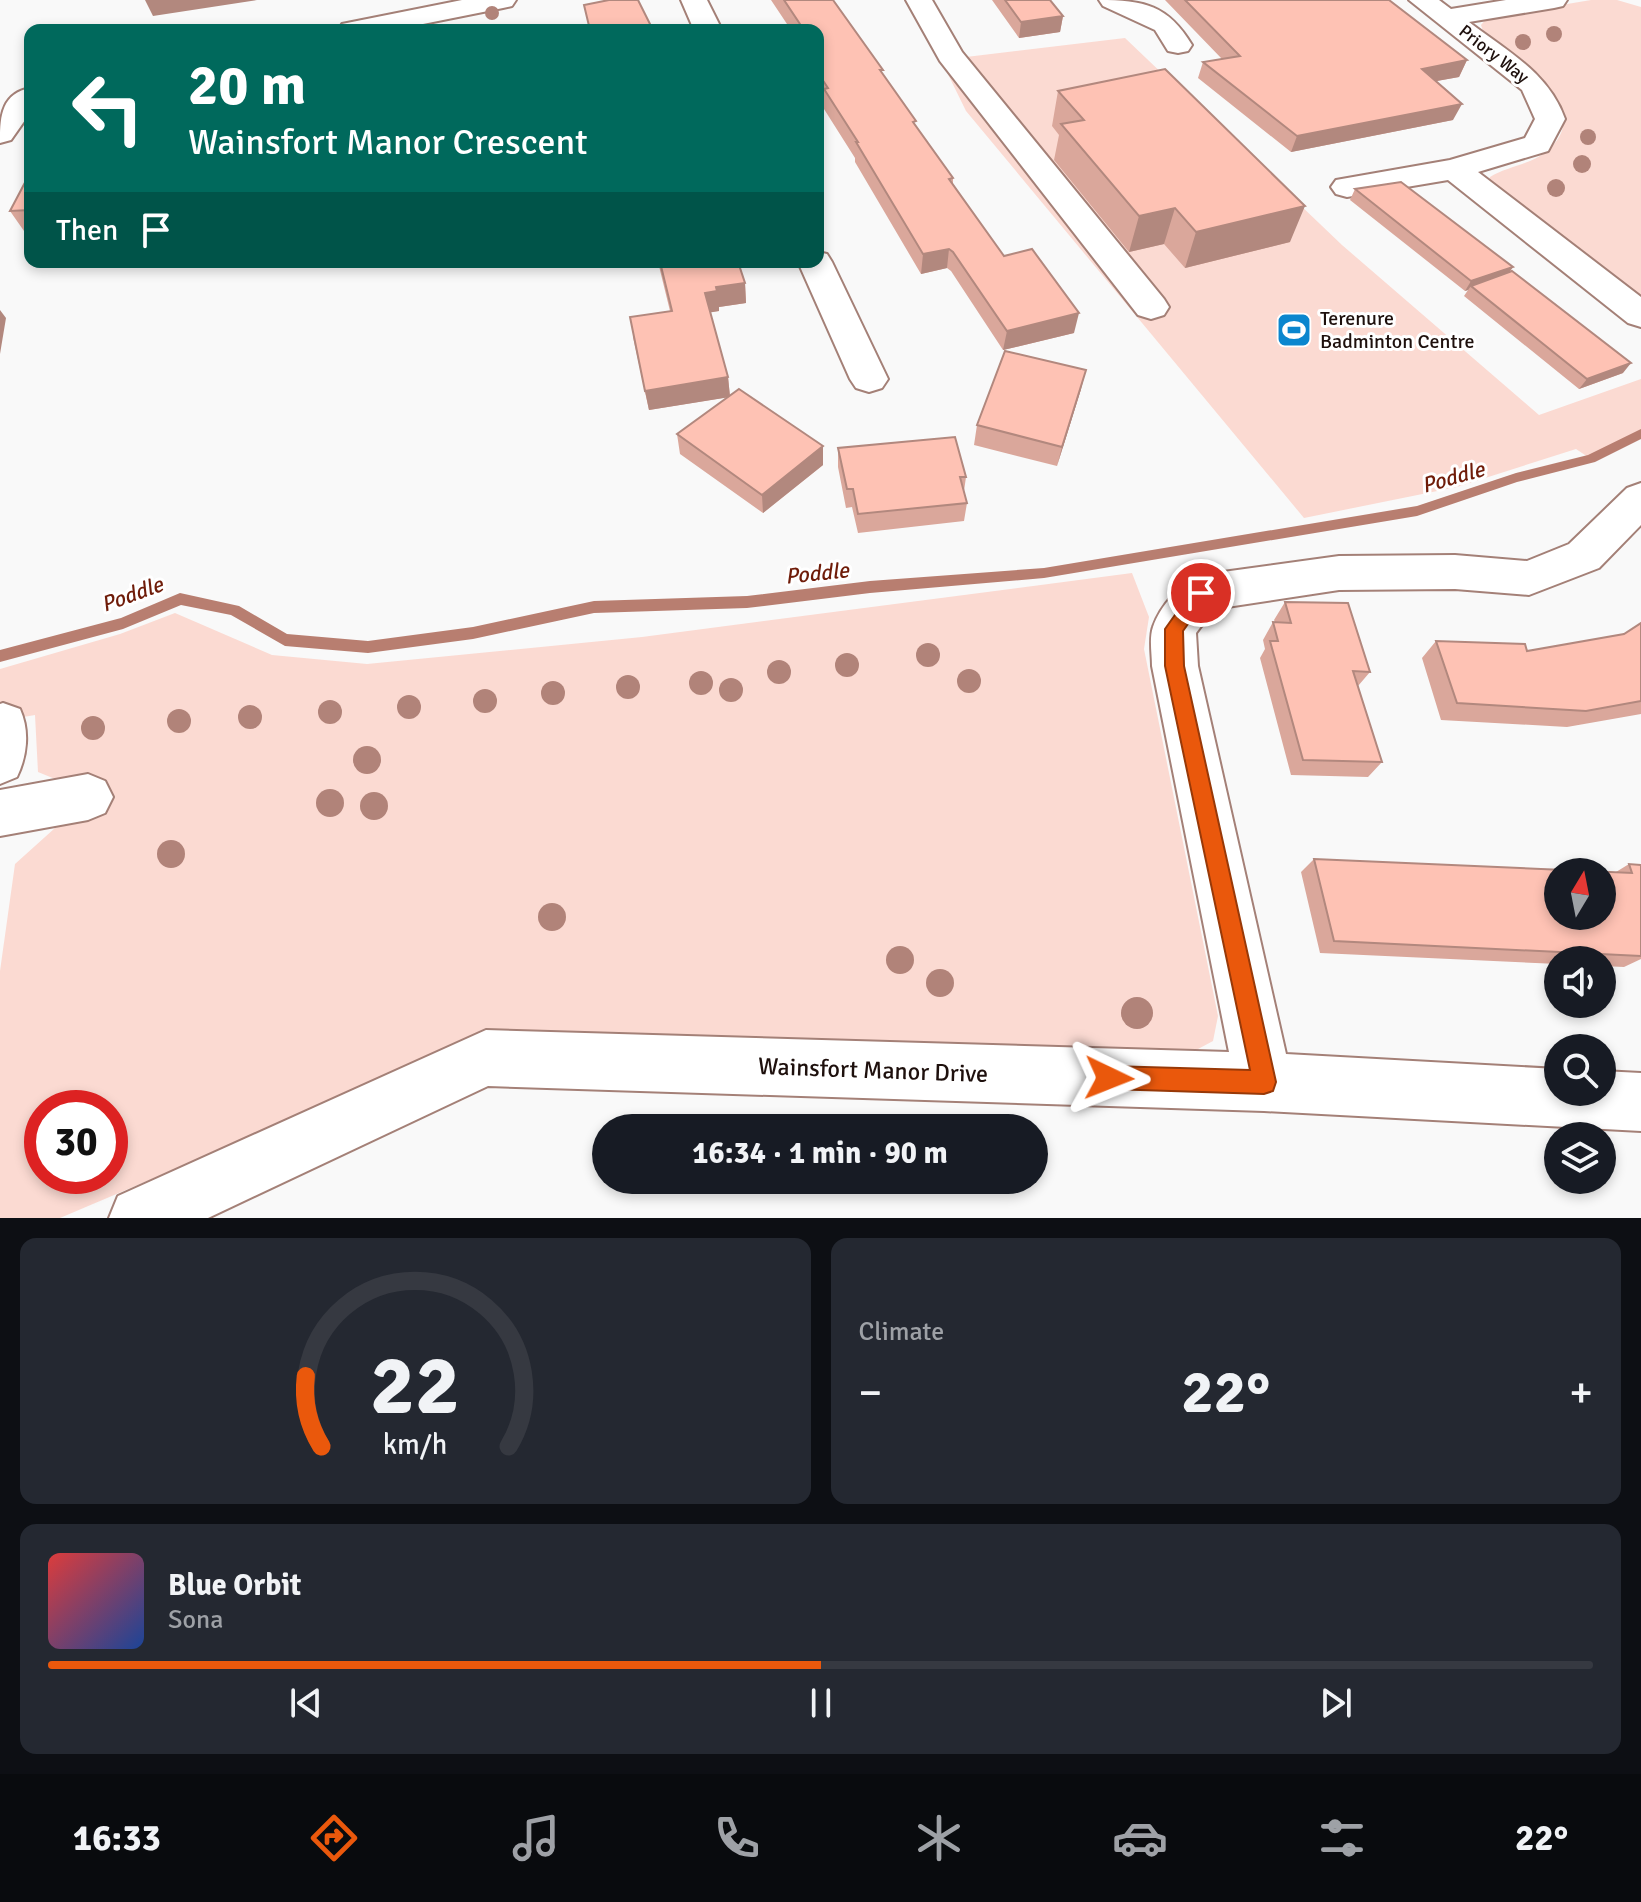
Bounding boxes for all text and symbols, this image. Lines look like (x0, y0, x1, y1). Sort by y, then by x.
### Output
street label: Priory Way (1455, 20, 1534, 88)
text: 20 m (188, 51, 306, 120)
icon: left (56, 56, 160, 160)
text: Wainsfort Manor Crescent (188, 120, 588, 165)
icon: arrive (134, 208, 178, 252)
text: Then (56, 212, 118, 249)
place label: Terenure Badminton Centre (1320, 306, 1474, 354)
sports icon: Terenure Badminton Centre (1275, 311, 1313, 349)
water label: Poddle (1419, 455, 1488, 499)
water label: Poddle (784, 556, 851, 590)
pin (1167, 559, 1235, 627)
water label: Poddle (97, 570, 168, 618)
icon: arrive (1179, 571, 1223, 615)
north arrow (1544, 858, 1616, 930)
map controls (1544, 858, 1616, 1194)
button: sound (1544, 946, 1616, 1018)
button: search (1544, 1034, 1616, 1106)
position arrow (1067, 1036, 1151, 1120)
street label: Wainsfort Manor Drive (758, 1051, 988, 1089)
speed limit sign: 30 (24, 1090, 128, 1194)
button: layers (1544, 1122, 1616, 1194)
text: 16:34 · 1 min · 90 m (692, 1135, 948, 1172)
text: Climate (859, 1316, 944, 1348)
text: 22 (370, 1335, 460, 1437)
text: 22° (1181, 1356, 1270, 1430)
text: − (859, 1366, 882, 1420)
text: + (1569, 1366, 1593, 1420)
text: km/h (383, 1427, 448, 1462)
text: Blue Orbit (168, 1567, 301, 1604)
text: Sona (168, 1604, 223, 1636)
icon: previous (284, 1681, 328, 1725)
icon: pause (799, 1681, 843, 1725)
icon: next (1314, 1681, 1358, 1725)
icon: directions (306, 1810, 362, 1866)
icon: music (508, 1810, 564, 1866)
icon: phone (709, 1810, 765, 1866)
icon: climate (911, 1810, 967, 1866)
icon: car (1112, 1810, 1168, 1866)
icon: filters (1314, 1810, 1370, 1866)
text: 16:33 (73, 1816, 161, 1861)
text: 22° (1515, 1816, 1568, 1861)

